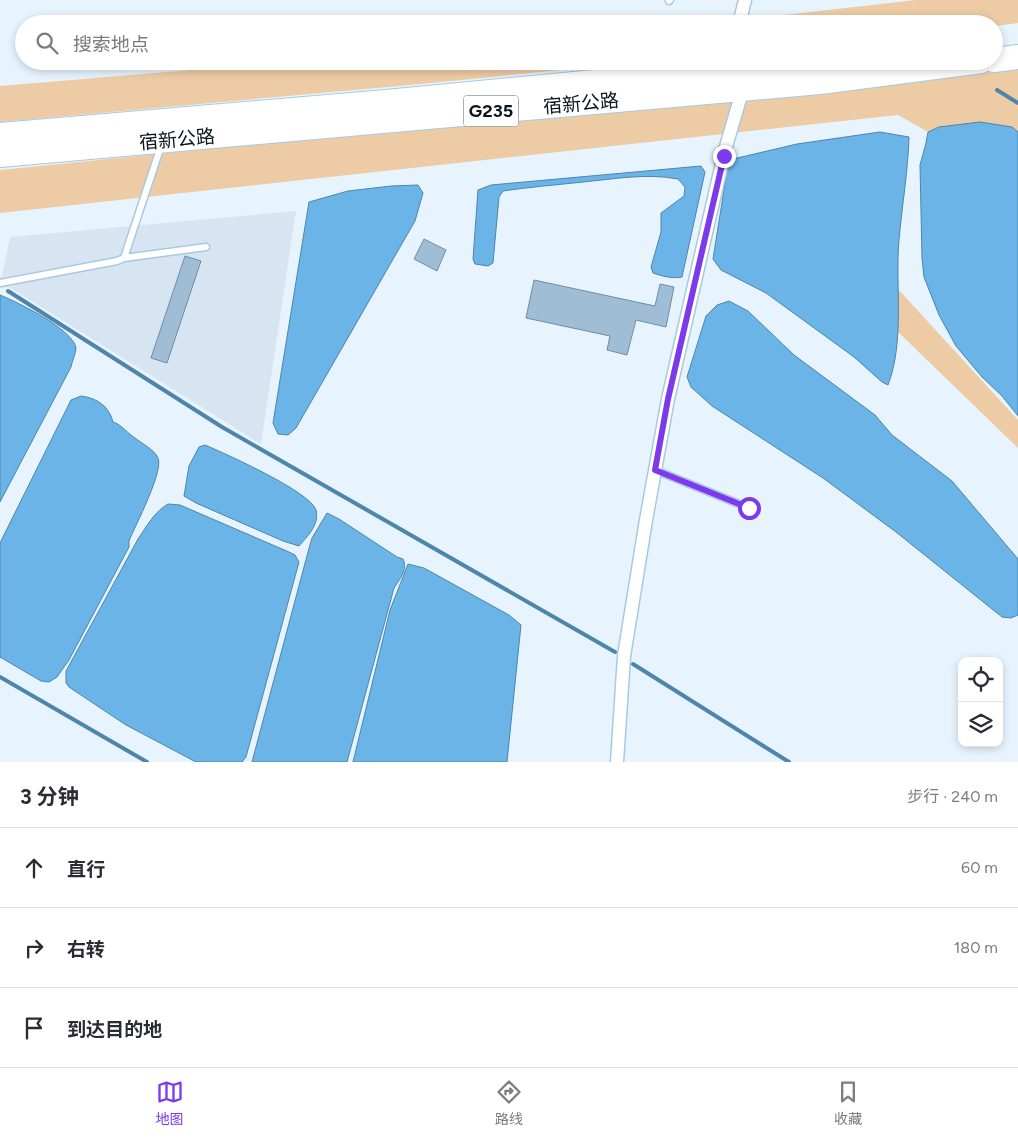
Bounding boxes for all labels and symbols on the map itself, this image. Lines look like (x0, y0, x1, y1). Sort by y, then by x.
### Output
street label: 宿新公路 (542, 89, 620, 118)
road number: G235 (464, 95, 518, 126)
street label: 宿新公路 (138, 125, 216, 154)
route end (713, 145, 736, 168)
route start (738, 497, 761, 520)

